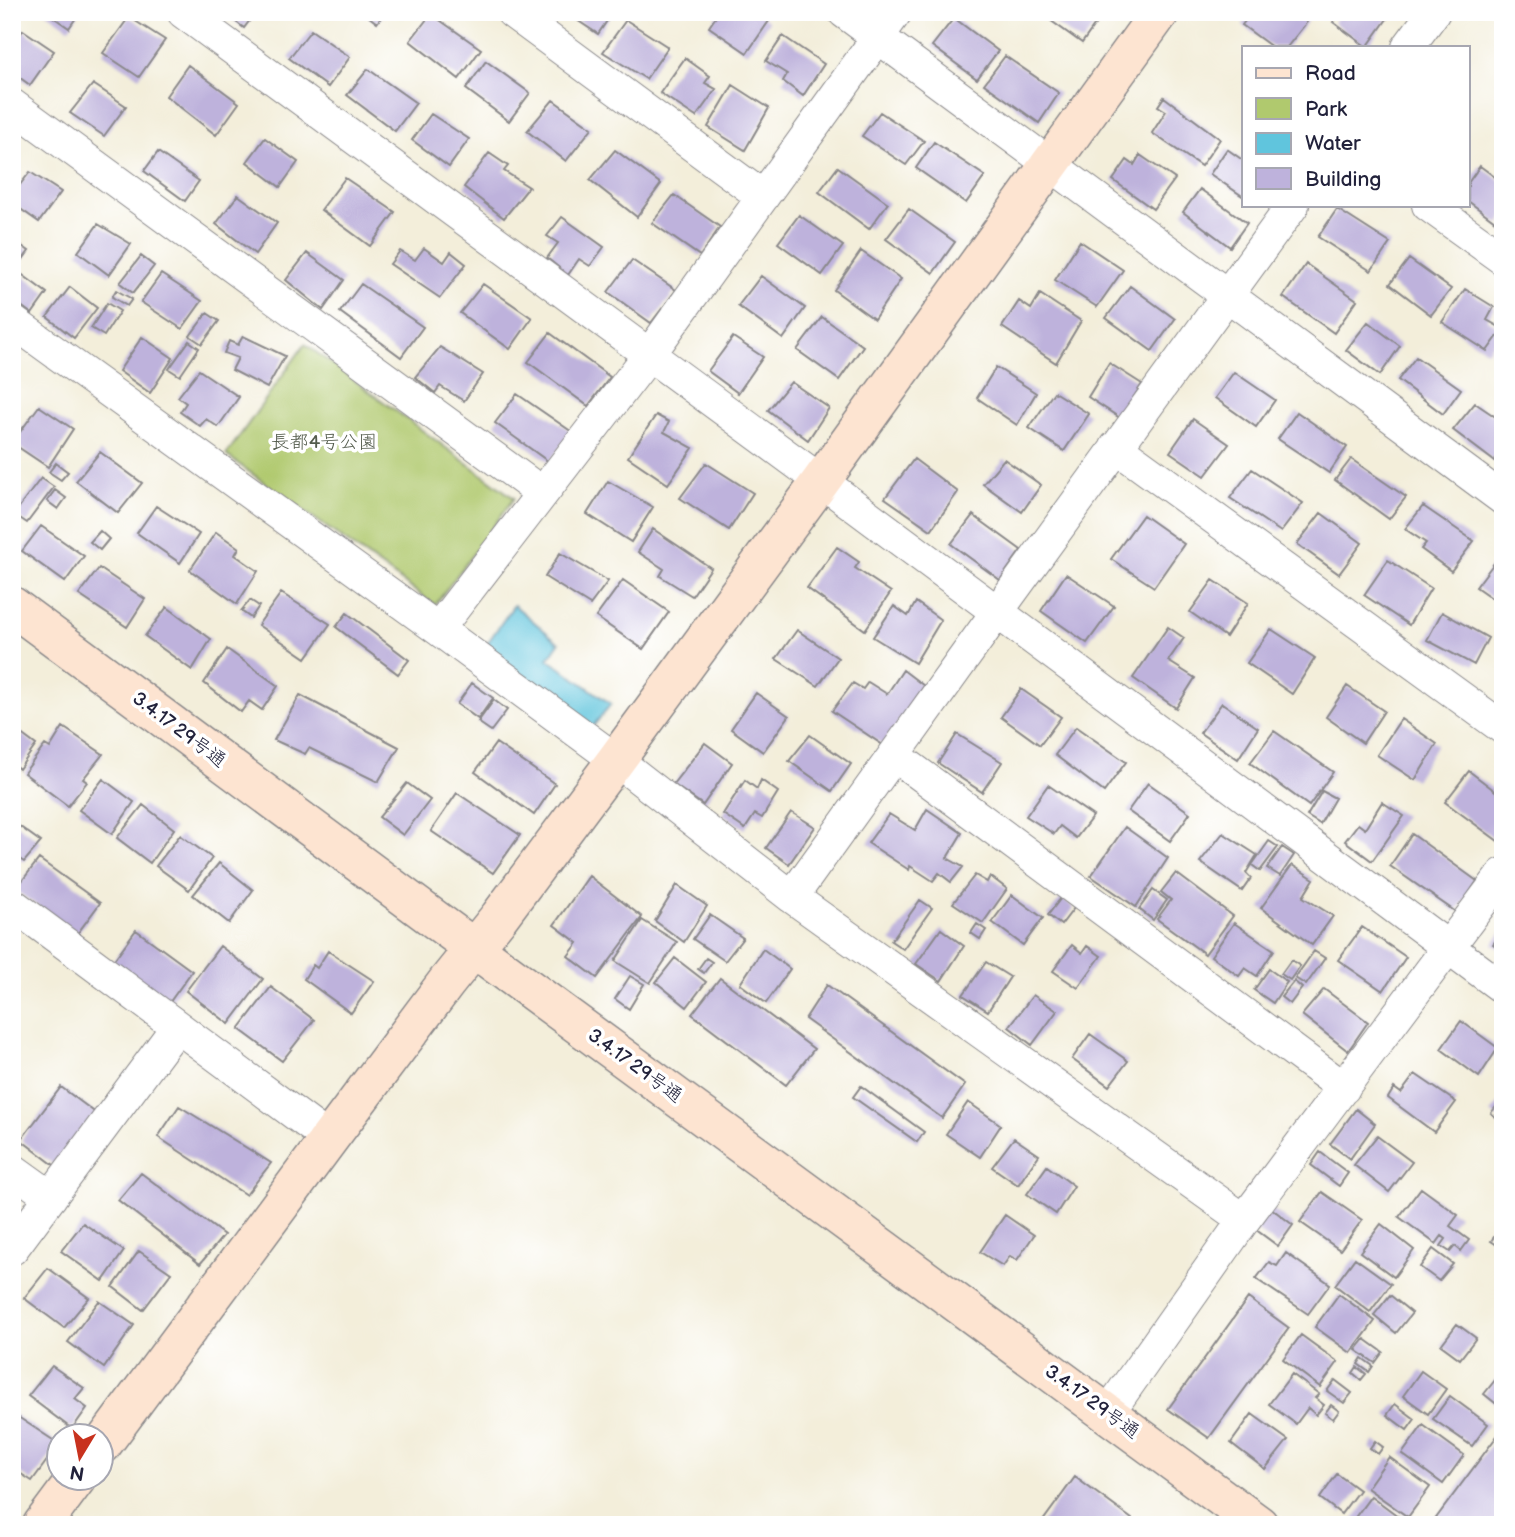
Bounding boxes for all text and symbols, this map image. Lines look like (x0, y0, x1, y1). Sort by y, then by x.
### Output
legend (1242, 46, 1470, 206)
text: Road (1305, 61, 1356, 86)
text: Park (1305, 97, 1348, 122)
text: Water (1305, 131, 1361, 156)
text: Building (1305, 167, 1381, 192)
park label: 長都4号公園 (271, 431, 377, 454)
street label: 3.4.17 29号通 (128, 687, 230, 773)
street label: 3.4.17 29号通 (583, 1024, 687, 1108)
street label: 3.4.17 29号通 (1040, 1360, 1144, 1444)
north arrow (46, 1422, 116, 1492)
text: N (68, 1460, 86, 1485)

